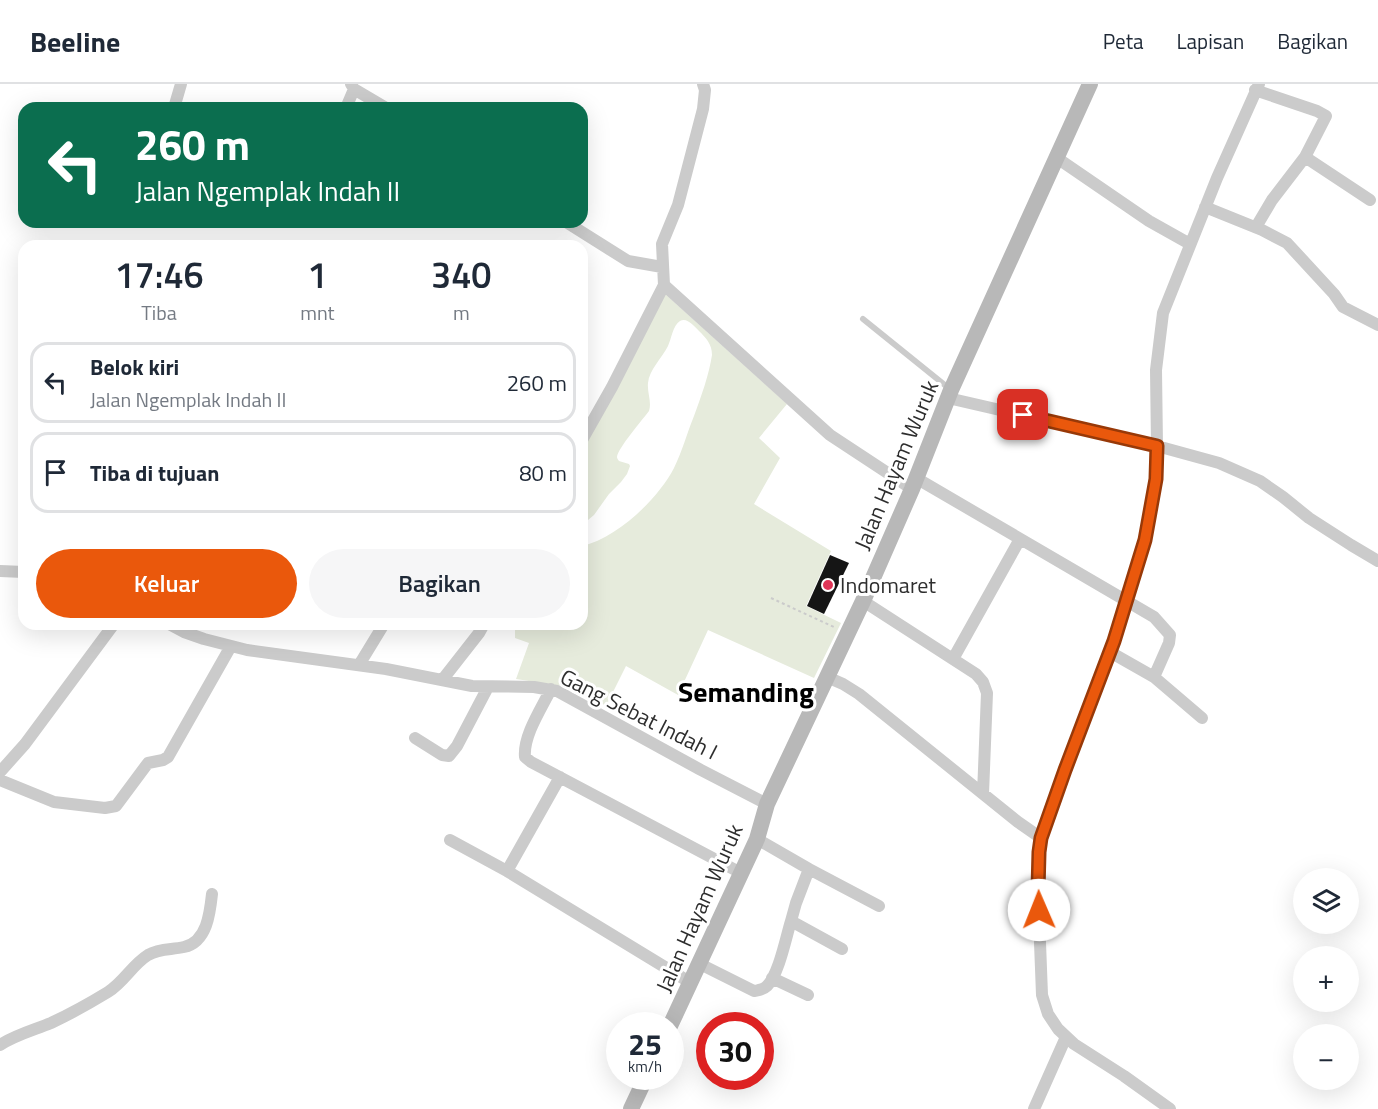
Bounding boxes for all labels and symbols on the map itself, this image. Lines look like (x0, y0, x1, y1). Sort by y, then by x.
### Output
street label: Jalan Hayam Wuruk (845, 374, 947, 555)
pin (997, 389, 1048, 440)
place label: Indomaret (840, 568, 936, 602)
marker: Indomaret (821, 578, 835, 592)
street label: Gang Sebat Indah I (554, 660, 724, 768)
district label: Semanding (678, 670, 814, 713)
street label: Jalan Hayam Wuruk (647, 818, 752, 998)
position arrow (1007, 878, 1071, 942)
speed limit sign: 30 (696, 1012, 774, 1090)

